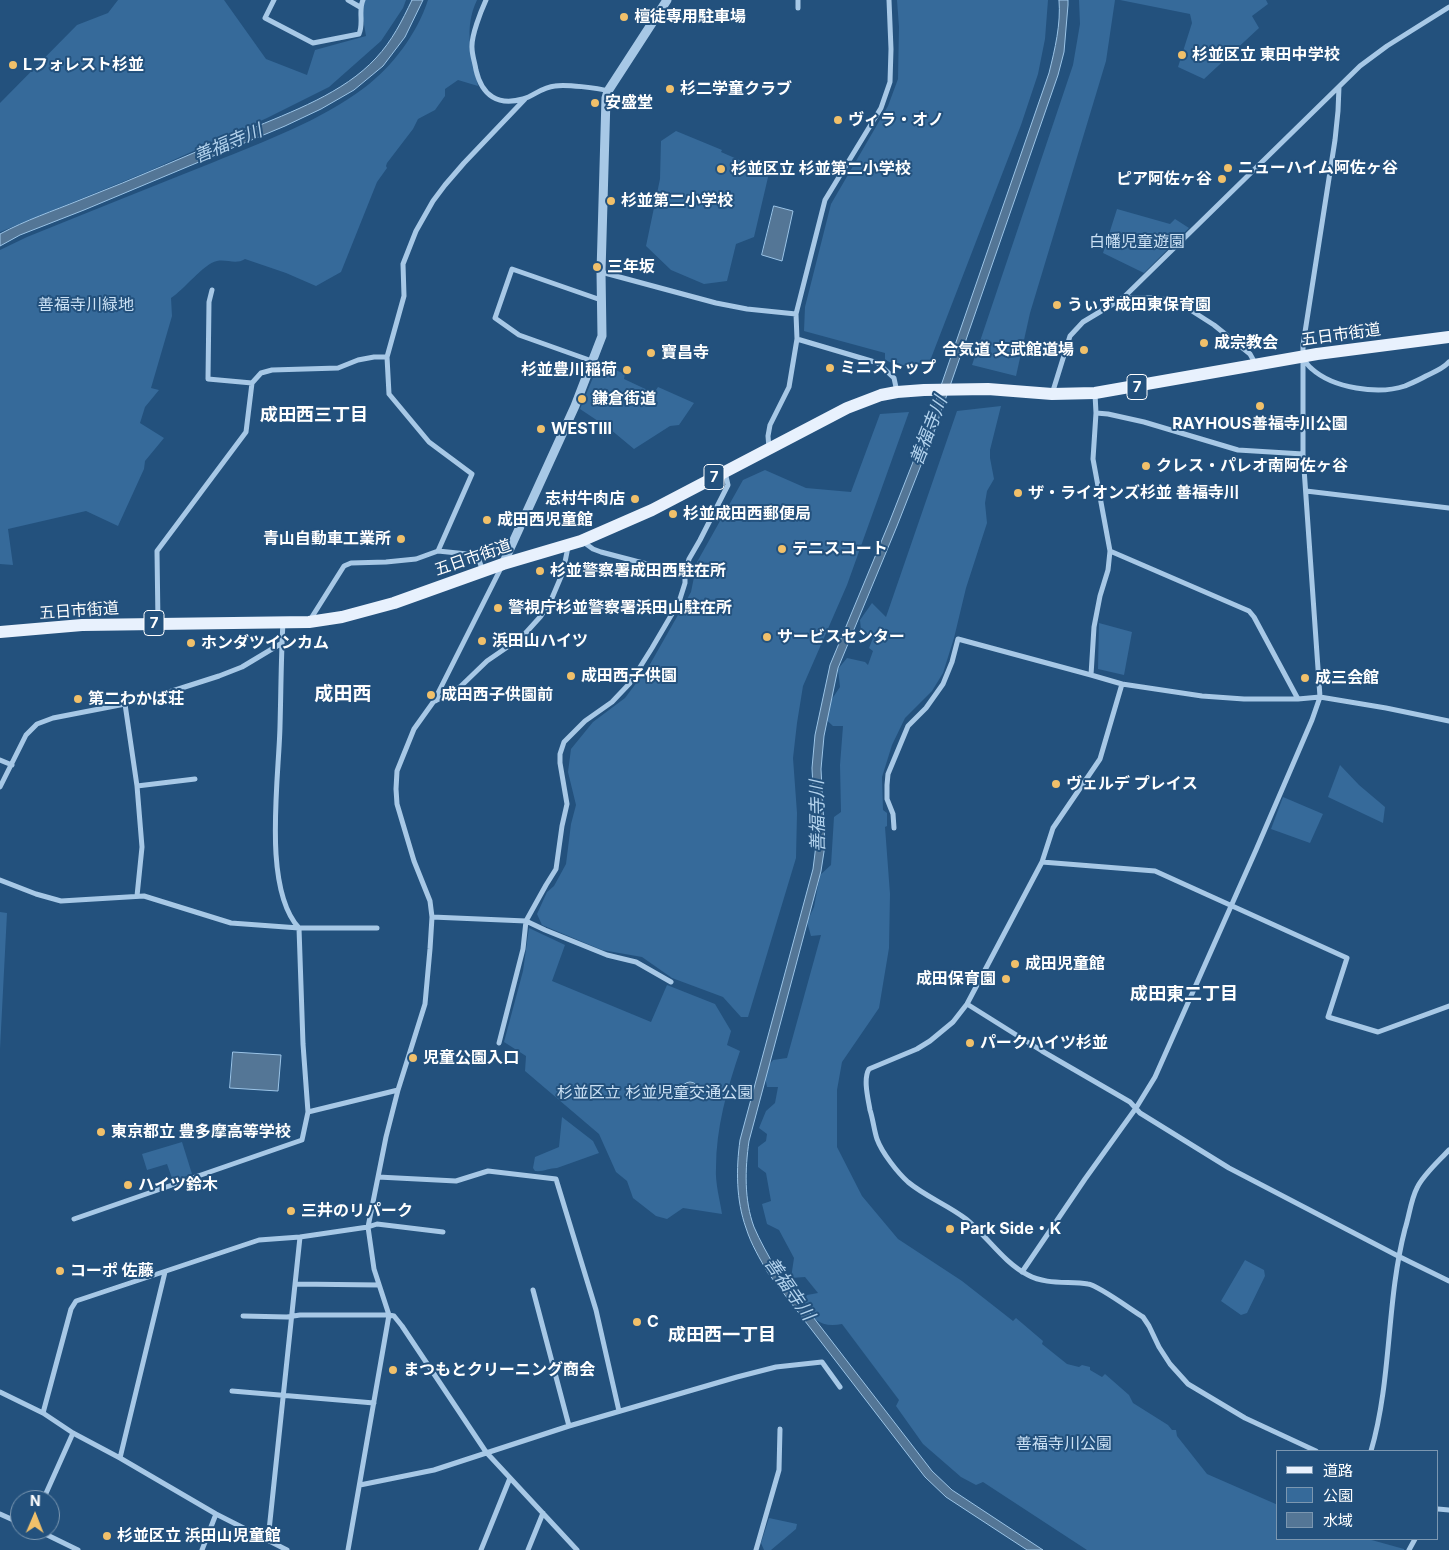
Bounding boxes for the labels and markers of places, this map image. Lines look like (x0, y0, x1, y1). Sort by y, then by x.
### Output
place label: 檀徒専用駐車場 (634, 7, 746, 27)
marker: 檀徒専用駐車場 (618, 11, 630, 23)
place label: 杉並区立 東田中学校 (1192, 45, 1340, 65)
marker: 杉並区立 東田中学校 (1176, 49, 1188, 61)
place label: Lフォレスト杉並 (23, 55, 144, 75)
marker: Lフォレスト杉並 (7, 59, 19, 71)
place label: 杉二学童クラブ (680, 79, 792, 99)
marker: 杉二学童クラブ (664, 83, 676, 95)
place label: 安盛堂 (605, 93, 653, 113)
marker: 安盛堂 (589, 97, 601, 109)
place label: ヴィラ・オノ (848, 110, 944, 130)
marker: ヴィラ・オノ (832, 114, 844, 126)
place label: ニューハイム阿佐ヶ谷 (1238, 158, 1398, 178)
place label: 杉並区立 杉並第二小学校 (731, 159, 911, 179)
marker: ニューハイム阿佐ヶ谷 (1222, 162, 1234, 174)
marker: 杉並区立 杉並第二小学校 (715, 163, 727, 175)
place label: ピア阿佐ヶ谷 (1116, 169, 1212, 189)
marker: ピア阿佐ヶ谷 (1216, 173, 1228, 185)
place label: 杉並第二小学校 (621, 191, 733, 211)
marker: 杉並第二小学校 (605, 195, 617, 207)
place label: 三年坂 (607, 257, 655, 277)
marker: 三年坂 (591, 261, 603, 273)
place label: うぃず成田東保育園 (1067, 295, 1211, 315)
marker: うぃず成田東保育園 (1051, 299, 1063, 311)
place label: 成宗教会 (1214, 333, 1278, 353)
marker: 成宗教会 (1198, 337, 1210, 349)
place label: 合気道 文武館道場 (942, 340, 1074, 360)
place label: 寶昌寺 (661, 343, 709, 363)
marker: 合気道 文武館道場 (1078, 344, 1090, 356)
marker: 寶昌寺 (645, 347, 657, 359)
place label: ミニストップ (840, 358, 936, 378)
place label: 杉並豊川稲荷 (521, 360, 617, 380)
marker: ミニストップ (824, 362, 836, 374)
marker: 杉並豊川稲荷 (621, 364, 633, 376)
place label: 鎌倉街道 (592, 389, 656, 409)
marker: 鎌倉街道 (576, 393, 588, 405)
marker: RAYHOUS善福寺川公園 (1254, 400, 1266, 412)
place label: RAYHOUS善福寺川公園 (1172, 414, 1348, 434)
place label: WESTⅢ (551, 419, 612, 439)
marker: WESTⅢ (535, 423, 547, 435)
place label: クレス・パレオ南阿佐ヶ谷 (1156, 456, 1348, 476)
marker: クレス・パレオ南阿佐ヶ谷 (1140, 460, 1152, 472)
place label: ザ・ライオンズ杉並 善福寺川 (1028, 483, 1240, 503)
marker: ザ・ライオンズ杉並 善福寺川 (1012, 487, 1024, 499)
place label: 志村牛肉店 (545, 489, 625, 509)
marker: 志村牛肉店 (629, 493, 641, 505)
place label: 杉並成田西郵便局 (683, 504, 811, 524)
marker: 杉並成田西郵便局 (667, 508, 679, 520)
place label: 成田西児童館 (497, 510, 593, 530)
marker: 成田西児童館 (481, 514, 493, 526)
place label: 青山自動車工業所 (263, 529, 391, 549)
marker: 青山自動車工業所 (395, 533, 407, 545)
place label: テニスコート (792, 539, 888, 559)
marker: テニスコート (776, 543, 788, 555)
place label: 杉並警察署成田西駐在所 (550, 561, 726, 581)
marker: 杉並警察署成田西駐在所 (534, 565, 546, 577)
place label: 警視庁杉並警察署浜田山駐在所 (508, 598, 732, 618)
marker: 警視庁杉並警察署浜田山駐在所 (492, 602, 504, 614)
place label: サービスセンター (777, 627, 905, 647)
place label: 浜田山ハイツ (492, 631, 588, 651)
marker: サービスセンター (761, 631, 773, 643)
place label: ホンダツインカム (201, 633, 329, 653)
marker: 浜田山ハイツ (476, 635, 488, 647)
marker: ホンダツインカム (185, 637, 197, 649)
place label: 成田西子供園 (581, 666, 677, 686)
place label: 成三会館 (1315, 668, 1379, 688)
marker: 成田西子供園 (565, 670, 577, 682)
marker: 成三会館 (1299, 672, 1311, 684)
place label: 成田西子供園前 (441, 685, 553, 705)
place label: 第二わかば荘 (88, 689, 184, 709)
marker: 成田西子供園前 (425, 689, 437, 701)
marker: 第二わかば荘 (72, 693, 84, 705)
place label: ヴェルデ プレイス (1066, 774, 1198, 794)
marker: ヴェルデ プレイス (1050, 778, 1062, 790)
place label: 成田児童館 (1025, 954, 1105, 974)
marker: 成田児童館 (1009, 958, 1021, 970)
place label: 成田保育園 (916, 969, 996, 989)
marker: 成田保育園 (1000, 973, 1012, 985)
place label: パークハイツ杉並 (980, 1033, 1108, 1053)
marker: パークハイツ杉並 (964, 1037, 976, 1049)
place label: 児童公園入口 (423, 1048, 519, 1068)
marker: 児童公園入口 (407, 1052, 419, 1064)
place label: 東京都立 豊多摩高等学校 (111, 1122, 291, 1142)
marker: 東京都立 豊多摩高等学校 (95, 1126, 107, 1138)
place label: ハイツ鈴木 (138, 1175, 218, 1195)
marker: ハイツ鈴木 (122, 1179, 134, 1191)
place label: 三井のリパーク (301, 1201, 413, 1221)
marker: 三井のリパーク (285, 1205, 297, 1217)
place label: Park Side・K (960, 1219, 1061, 1239)
marker: Park Side・K (944, 1223, 956, 1235)
place label: コーポ 佐藤 (70, 1261, 154, 1281)
marker: コーポ 佐藤 (54, 1265, 66, 1277)
place label: C (647, 1312, 659, 1332)
marker: C (631, 1316, 643, 1328)
place label: まつもとクリーニング商会 (403, 1360, 595, 1380)
marker: まつもとクリーニング商会 (387, 1364, 399, 1376)
place label: 杉並区立 浜田山児童館 (117, 1526, 281, 1546)
marker: 杉並区立 浜田山児童館 (101, 1530, 113, 1542)

